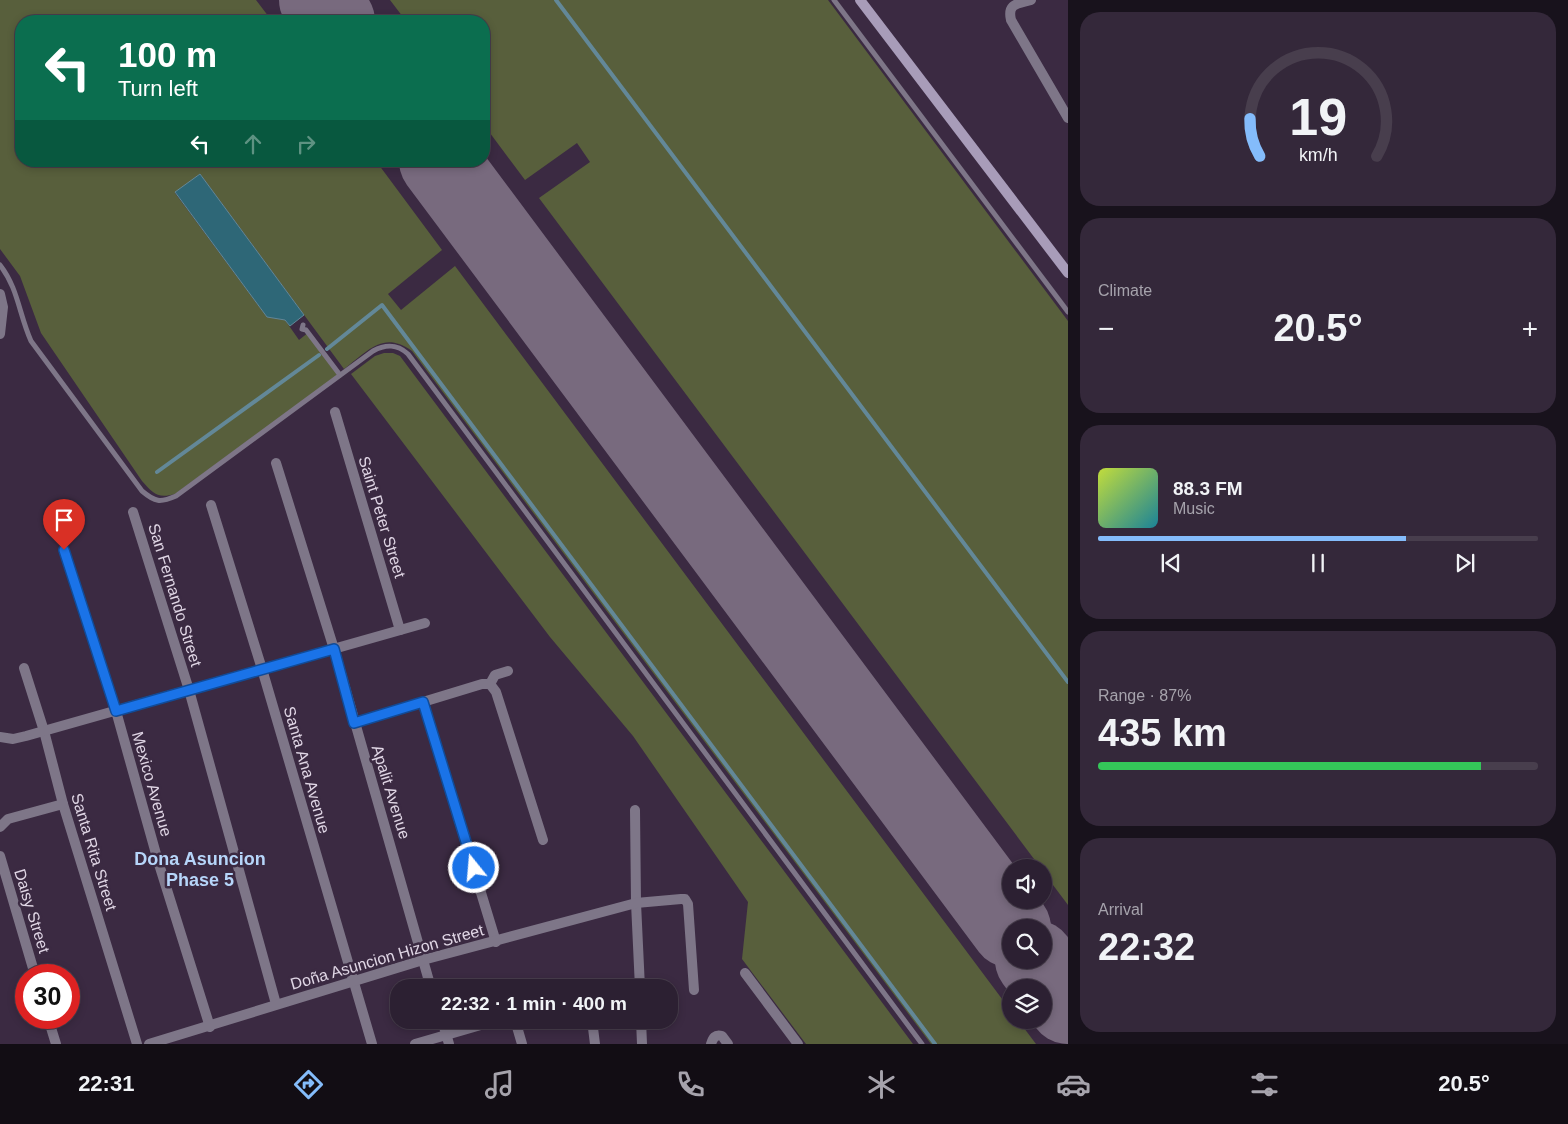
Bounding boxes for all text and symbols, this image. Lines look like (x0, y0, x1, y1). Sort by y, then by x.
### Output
icon: left (35, 35, 100, 100)
text: 100 m (118, 35, 217, 74)
text: Turn left (118, 76, 198, 101)
text: 19 (1289, 88, 1347, 146)
icon: left (186, 130, 214, 158)
icon: ahead (239, 130, 267, 158)
icon: right (292, 130, 320, 158)
text: km/h (1299, 145, 1337, 165)
text: Climate (1098, 282, 1152, 299)
text: 20.5° (1273, 307, 1363, 349)
text: − (1098, 313, 1114, 344)
text: + (1522, 313, 1538, 344)
street label: Saint Peter Street (355, 454, 409, 580)
text: 88.3 FM (1173, 478, 1243, 499)
pin (43, 499, 85, 550)
text: Music (1173, 500, 1215, 517)
icon: arrive (50, 506, 78, 534)
street label: San Fernando Street (145, 521, 205, 669)
icon: previous (1157, 549, 1185, 577)
icon: pause (1304, 549, 1332, 577)
icon: next (1451, 549, 1479, 577)
text: Range · 87% (1098, 687, 1191, 704)
street label: Santa Ana Avenue (281, 705, 333, 836)
text: 435 km (1098, 712, 1227, 754)
street label: Mexico Avenue (129, 730, 175, 838)
street label: Apalit Avenue (369, 743, 413, 841)
street label: Santa Rita Street (68, 791, 120, 913)
position arrow (447, 841, 499, 893)
district label: Dona Asuncion Phase 5 (134, 849, 266, 890)
map controls (1002, 859, 1052, 1029)
button: sound (1002, 859, 1052, 909)
street label: Daisy Street (11, 867, 53, 956)
text: Arrival (1098, 901, 1143, 918)
button: search (1002, 919, 1052, 969)
street label: Doña Asuncion Hizon Street (288, 921, 486, 993)
text: 22:32 (1098, 926, 1195, 968)
speed limit sign: 30 (15, 964, 80, 1029)
button: layers (1002, 979, 1052, 1029)
text: 22:32 · 1 min · 400 m (441, 993, 627, 1014)
icon: directions (291, 1067, 326, 1102)
icon: music (482, 1067, 517, 1102)
icon: phone (673, 1067, 708, 1102)
icon: climate (864, 1067, 899, 1102)
icon: car (1056, 1067, 1091, 1102)
icon: filters (1247, 1067, 1282, 1102)
text: 22:31 (78, 1071, 134, 1096)
text: 20.5° (1438, 1071, 1490, 1096)

